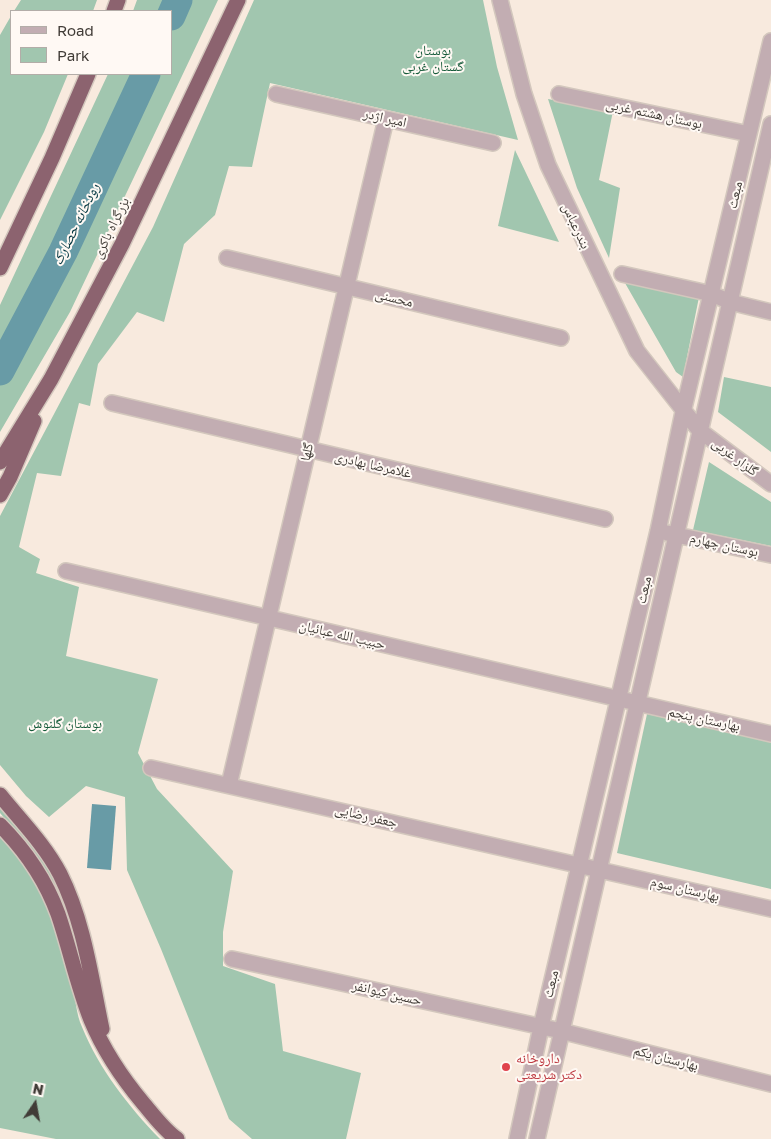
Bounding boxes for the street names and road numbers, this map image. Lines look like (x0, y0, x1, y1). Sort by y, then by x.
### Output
street label: بوستان هشتم غربی (604, 96, 704, 132)
street label: امیر اژدر (362, 105, 408, 131)
street label: مبعث (724, 180, 746, 210)
street label: بزرگراه باکری (89, 194, 133, 262)
street label: بندرعباس (558, 200, 594, 252)
street label: محسنی (373, 285, 415, 311)
street label: گلزار غربی (709, 434, 761, 480)
street label: گلها (297, 441, 317, 463)
street label: غلامرضا بهادری (333, 448, 413, 482)
street label: بوستان چهارم (688, 530, 760, 560)
street label: مبعث (633, 575, 655, 605)
street label: حبیب الله عبائیان (297, 617, 387, 653)
street label: بهارستان پنجم (666, 703, 742, 735)
street label: جعفر رضایی (333, 801, 399, 831)
street label: بهارستان سوم (649, 873, 721, 905)
street label: مبعث (539, 969, 563, 999)
street label: حسین کیوانفر (351, 977, 423, 1009)
street label: بهارستان یکم (632, 1042, 700, 1074)

